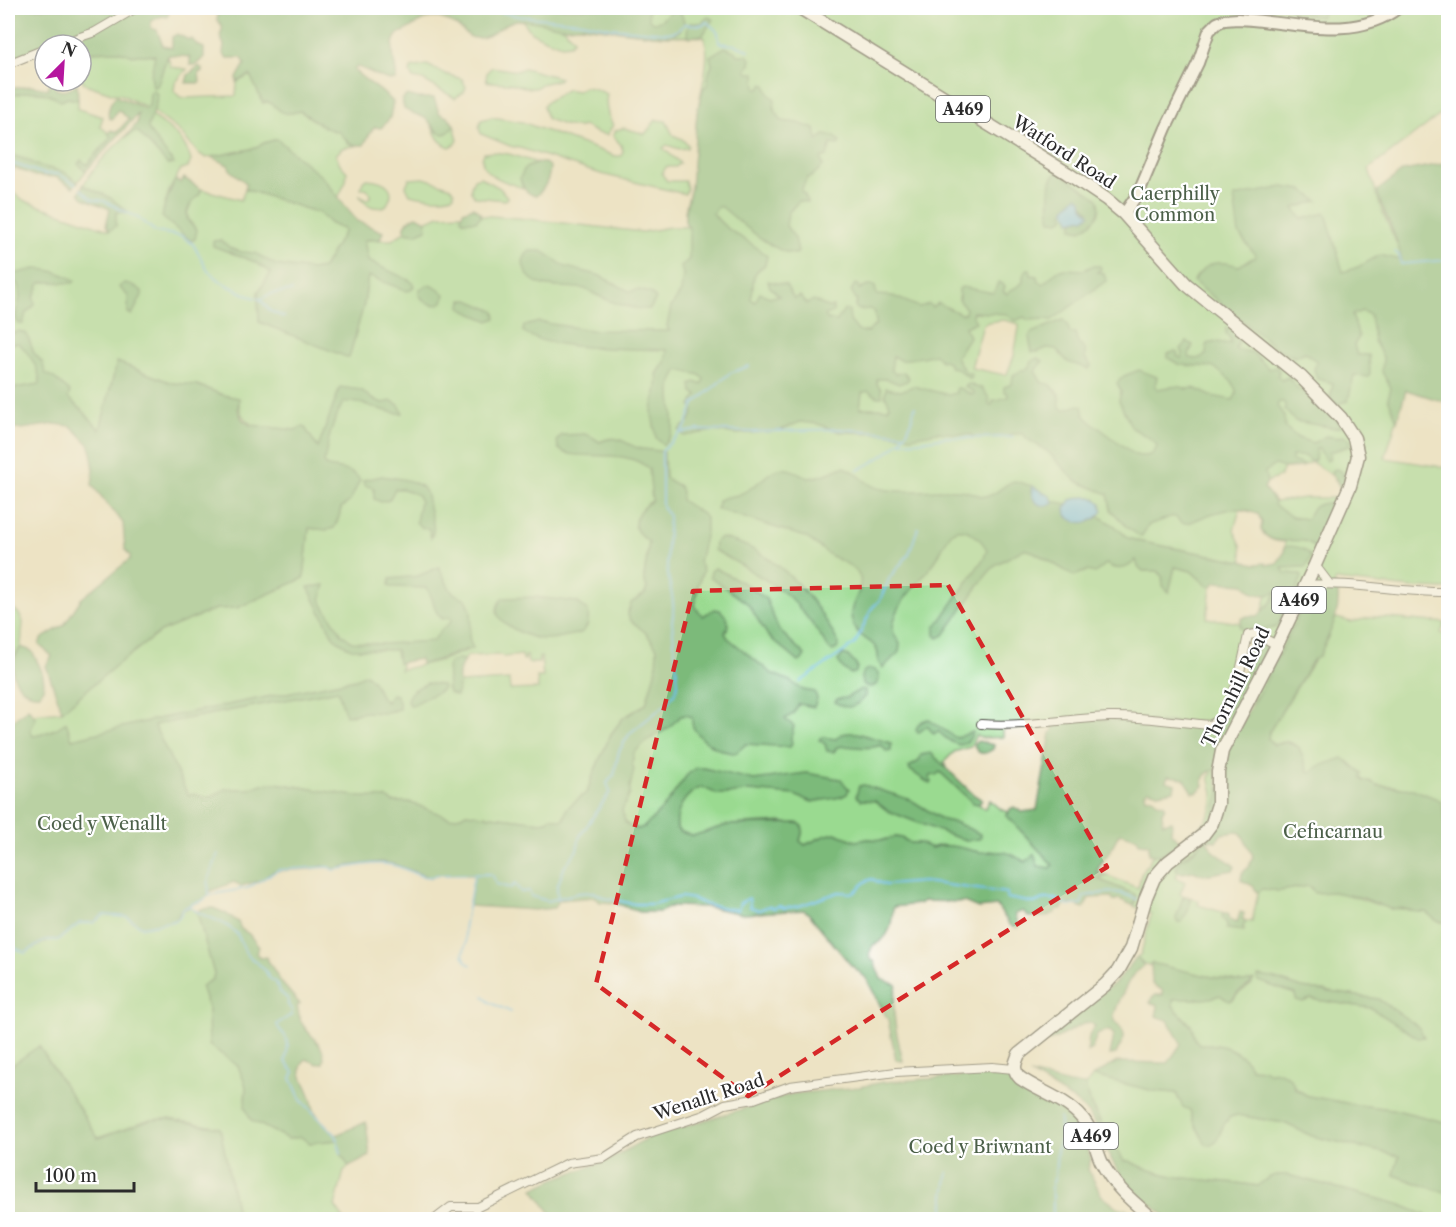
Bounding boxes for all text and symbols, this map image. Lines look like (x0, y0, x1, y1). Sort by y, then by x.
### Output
north arrow (33, 33, 93, 93)
text: N (59, 37, 80, 61)
road number: A469 (936, 96, 990, 122)
street label: Watford Road (1007, 110, 1120, 194)
park label: Caerphilly Common (1130, 183, 1221, 226)
road number: A469 (1272, 587, 1326, 613)
street label: Thornhill Road (1197, 623, 1275, 751)
park label: Coed y Wenallt (37, 813, 168, 835)
park label: Cefncarnau (1283, 821, 1383, 843)
street label: Wenallt Road (650, 1069, 767, 1126)
road number: A469 (1064, 1123, 1118, 1149)
park label: Coed y Briwnant (908, 1136, 1052, 1158)
scale bar (36, 1155, 134, 1193)
text: 100 m (45, 1165, 97, 1187)

